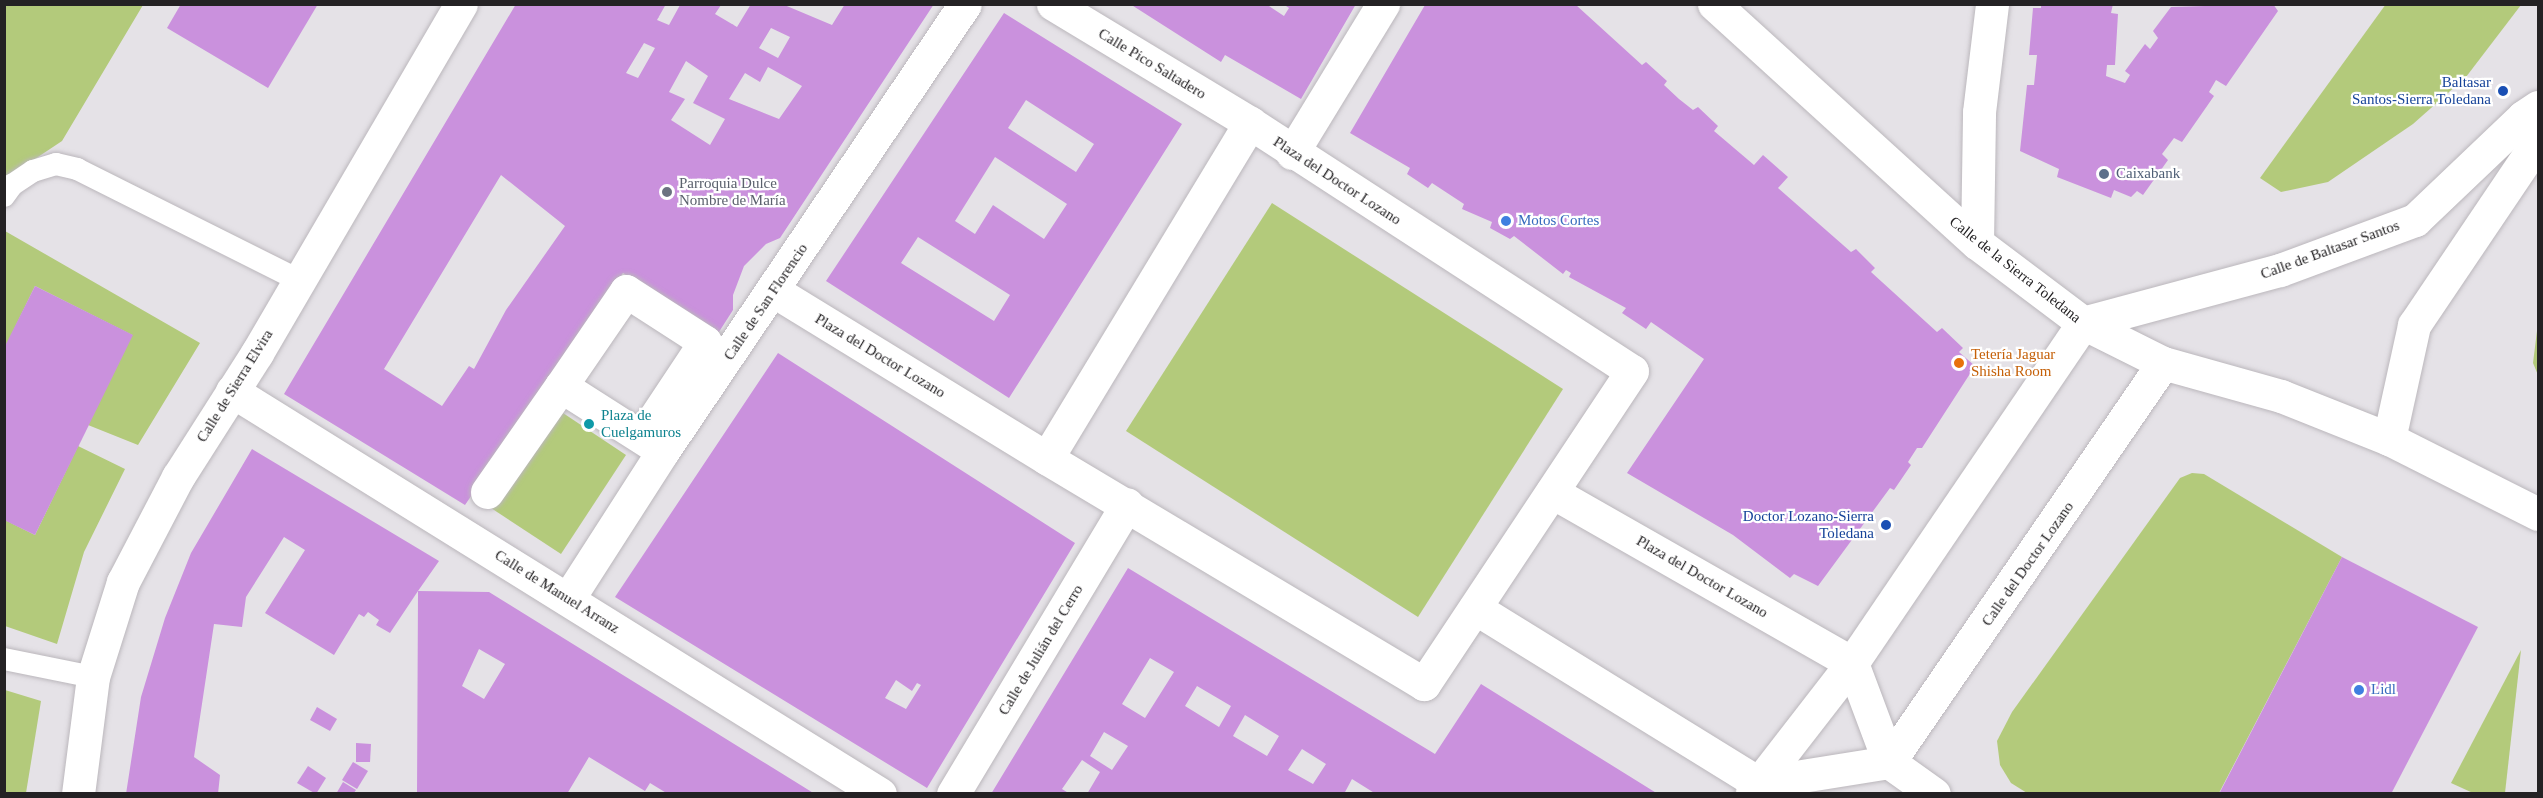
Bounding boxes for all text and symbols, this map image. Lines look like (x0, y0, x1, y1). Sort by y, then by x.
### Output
street label: Calle Pico Saltadero (1095, 25, 1209, 103)
place label: Baltasar Santos-Sierra Toledana (2352, 73, 2491, 108)
marker: Baltasar Santos-Sierra Toledana (2496, 84, 2510, 98)
street label: Plaza del Doctor Lozano (1270, 133, 1404, 229)
place label: Caixabank (2116, 165, 2180, 183)
marker: Caixabank (2097, 167, 2111, 181)
place label: Parroquia Dulce Nombre de María (679, 174, 786, 209)
marker: Parroquia Dulce Nombre de María (660, 185, 674, 199)
place label: Motos Cortes (1518, 212, 1599, 230)
street label: Calle de la Sierra Toledana (1946, 213, 2084, 327)
marker: Motos Cortes (1499, 214, 1513, 228)
street label: Calle de Baltasar Santos (2258, 217, 2402, 283)
street label: Calle de San Florencio (720, 240, 812, 364)
street label: Plaza del Doctor Lozano (812, 310, 948, 402)
street label: Calle de Sierra Elvira (193, 326, 277, 446)
place label: Tetería Jaguar Shisha Room (1971, 345, 2055, 380)
marker: Tetería Jaguar Shisha Room (1952, 356, 1966, 370)
place label: Plaza de Cuelgamuros (601, 406, 681, 441)
marker: Plaza de Cuelgamuros (582, 417, 596, 431)
street label: Calle del Doctor Lozano (1978, 498, 2078, 630)
place label: Doctor Lozano-Sierra Toledana (1743, 507, 1874, 542)
marker: Doctor Lozano-Sierra Toledana (1879, 518, 1893, 532)
street label: Plaza del Doctor Lozano (1633, 532, 1771, 622)
street label: Calle de Manuel Arranz (491, 546, 623, 638)
street label: Calle de Julián del Cerro (995, 581, 1087, 719)
place label: Lidl (2371, 681, 2396, 699)
marker: Lidl (2352, 683, 2366, 697)

